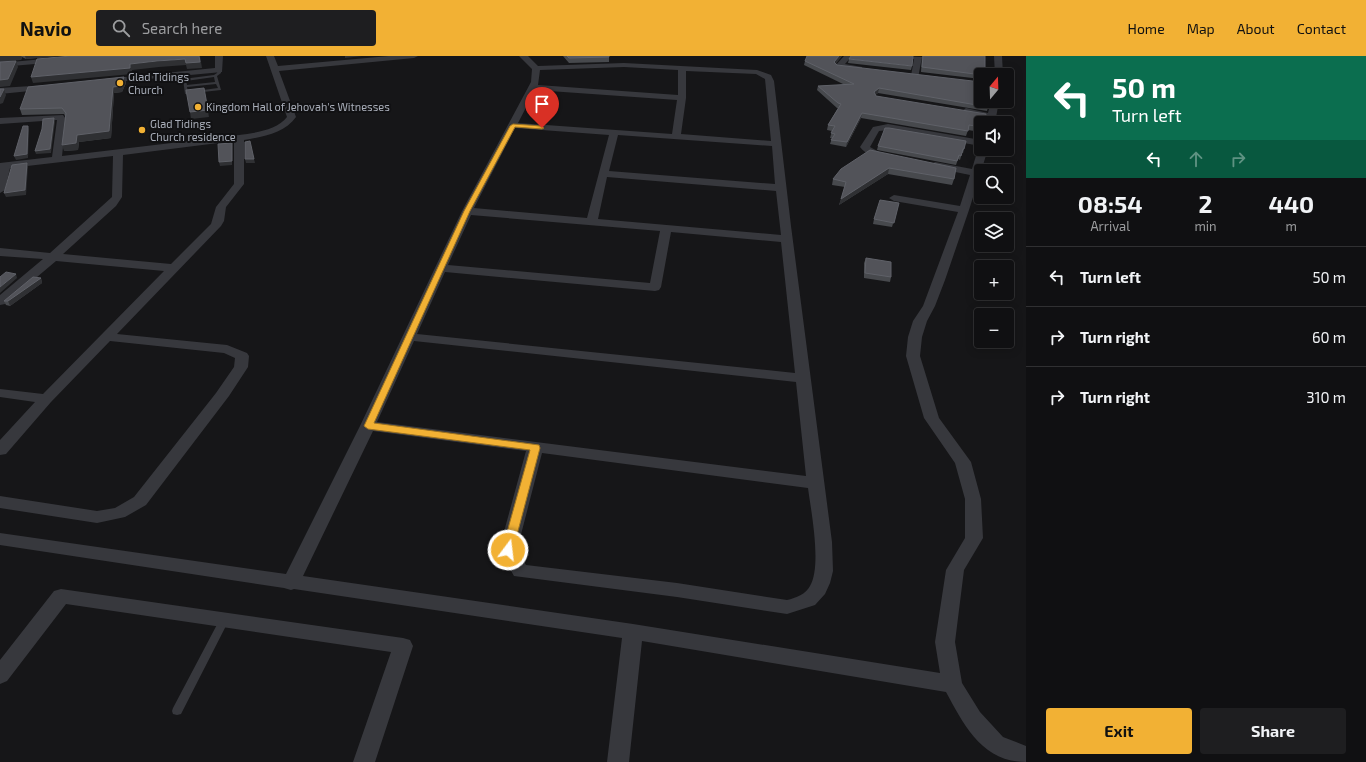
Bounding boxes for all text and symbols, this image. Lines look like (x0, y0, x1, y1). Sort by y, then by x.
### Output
search box (96, 10, 376, 46)
text: Navio (20, 17, 72, 40)
icon: search (110, 17, 132, 39)
text: Search here (142, 19, 222, 37)
text: Home (1128, 20, 1165, 37)
text: Map (1187, 20, 1215, 37)
text: About (1237, 20, 1275, 37)
text: Contact (1297, 20, 1346, 37)
north arrow (974, 68, 1014, 108)
map controls (974, 68, 1014, 348)
place label: Glad Tidings Church (128, 70, 189, 96)
text: 50 m (1112, 70, 1176, 104)
icon: left (1046, 72, 1098, 124)
marker: Glad Tidings Church (115, 78, 125, 88)
pin (525, 87, 559, 128)
icon: arrive (531, 93, 553, 115)
place label: Kingdom Hall of Jehovah's Witnesses (206, 100, 390, 113)
marker: Kingdom Hall of Jehovah's Witnesses (193, 102, 203, 112)
text: Turn left (1112, 104, 1182, 126)
button: sound (974, 116, 1014, 156)
place label: Glad Tidings Church residence (150, 117, 236, 143)
marker: Glad Tidings Church residence (137, 125, 147, 135)
icon: left (1143, 148, 1165, 170)
icon: ahead (1185, 148, 1207, 170)
icon: right (1227, 148, 1249, 170)
button: search (974, 164, 1014, 204)
text: 08:54 (1078, 189, 1143, 218)
text: 2 (1199, 189, 1213, 218)
text: 440 (1268, 189, 1314, 218)
button: layers (974, 212, 1014, 252)
text: Arrival (1090, 218, 1130, 234)
text: min (1194, 218, 1217, 234)
text: m (1286, 218, 1297, 234)
button: + (974, 260, 1014, 300)
icon: left (1046, 266, 1068, 288)
text: Turn left (1080, 268, 1141, 286)
text: 50 m (1312, 268, 1346, 286)
button: − (974, 308, 1014, 348)
icon: right (1046, 326, 1068, 348)
text: Turn right (1080, 328, 1150, 346)
text: 60 m (1312, 328, 1346, 346)
icon: right (1046, 386, 1068, 408)
text: Turn right (1080, 388, 1150, 406)
text: 310 m (1306, 388, 1346, 406)
position arrow (487, 529, 529, 571)
button: Exit (1046, 708, 1192, 754)
button: Share (1200, 708, 1346, 754)

